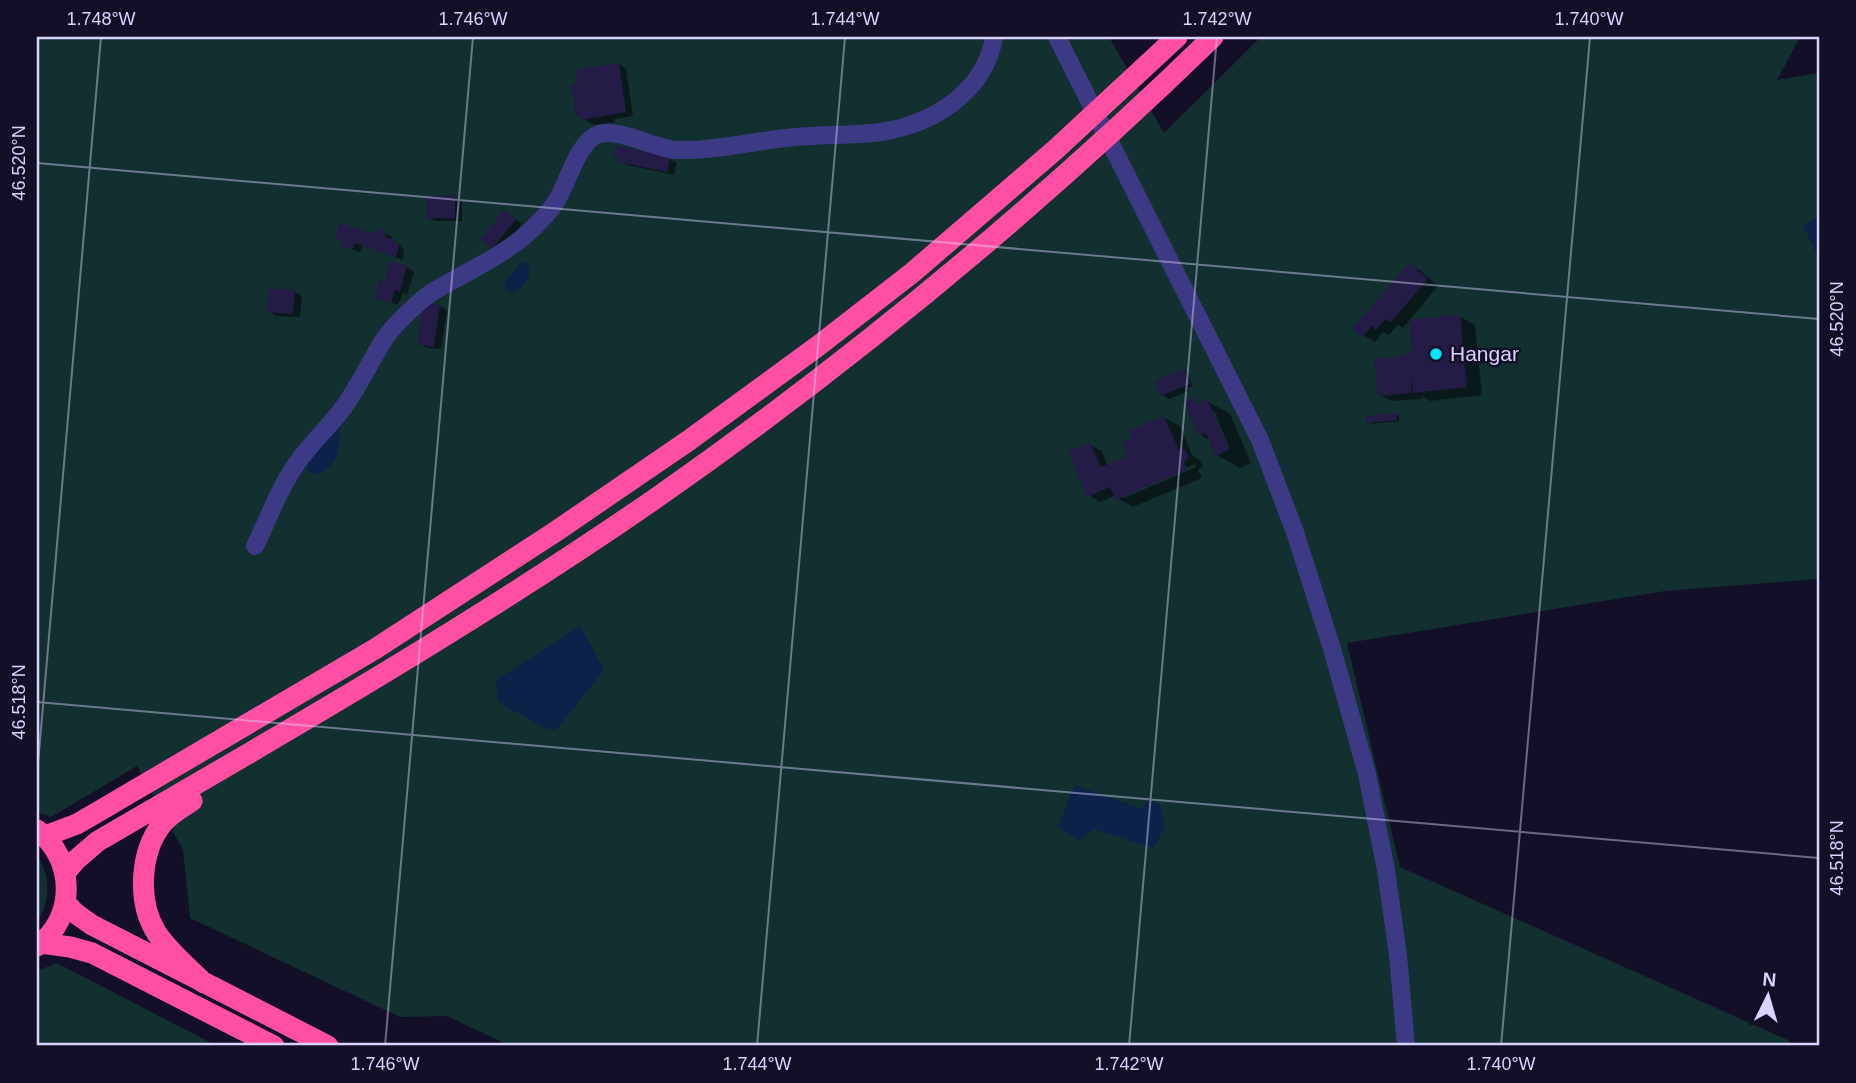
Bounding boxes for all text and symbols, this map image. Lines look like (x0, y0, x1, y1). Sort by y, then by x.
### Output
text: 1.748°W (66, 9, 136, 29)
text: 1.746°W (438, 9, 508, 29)
text: 1.744°W (810, 9, 880, 29)
text: 1.742°W (1182, 9, 1252, 29)
text: 1.740°W (1554, 9, 1624, 29)
text: 46.520°N (9, 125, 29, 201)
text: 46.520°N (1827, 281, 1847, 357)
place label: Hangar (1450, 342, 1519, 365)
marker: Hangar (1428, 346, 1444, 362)
text: 46.518°N (9, 664, 29, 740)
text: 46.518°N (1827, 820, 1847, 896)
north arrow (1734, 960, 1804, 1030)
text: N (1762, 969, 1777, 991)
text: 1.746°W (350, 1054, 420, 1074)
text: 1.744°W (722, 1054, 792, 1074)
text: 1.742°W (1094, 1054, 1164, 1074)
text: 1.740°W (1466, 1054, 1536, 1074)

